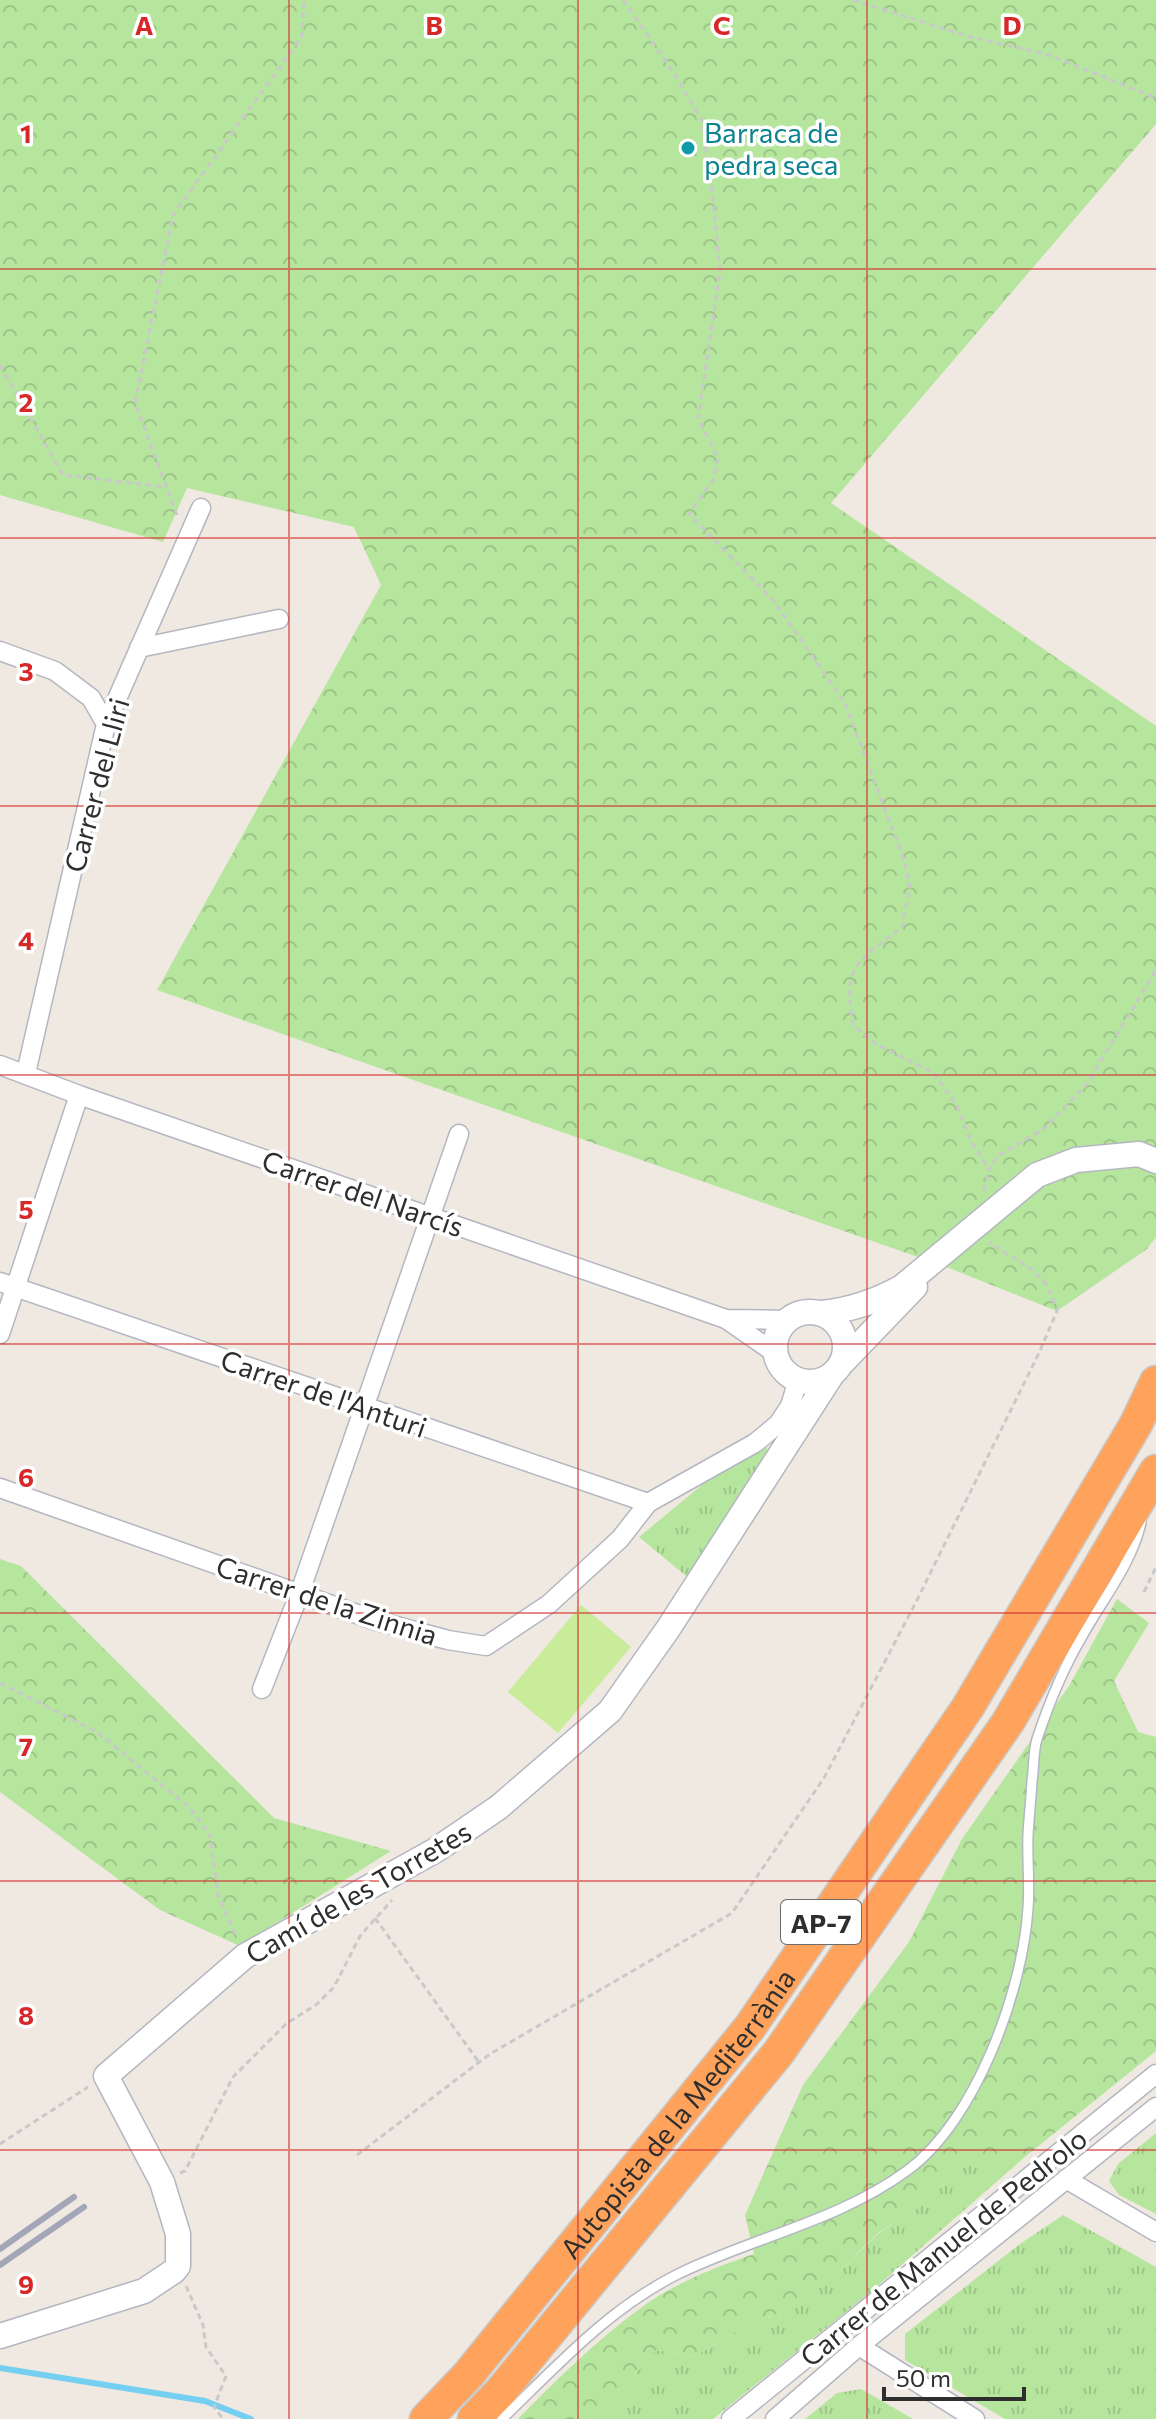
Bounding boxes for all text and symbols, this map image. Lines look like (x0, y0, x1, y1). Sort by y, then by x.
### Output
text: A (135, 9, 154, 40)
text: B (425, 9, 443, 40)
text: C (713, 9, 731, 40)
text: D (1002, 9, 1022, 40)
place label: Barraca de pedra seca (704, 115, 838, 181)
text: 1 (20, 117, 32, 148)
marker: Barraca de pedra seca (679, 139, 697, 157)
text: 2 (19, 386, 33, 417)
text: 3 (18, 655, 34, 686)
street label: Carrer del Lliri (56, 694, 136, 876)
text: 4 (18, 924, 34, 955)
street label: Carrer del Narcís (258, 1143, 468, 1243)
text: 5 (18, 1193, 34, 1224)
street label: Carrer de l'Anturi (217, 1342, 431, 1444)
text: 6 (18, 1461, 34, 1492)
street label: Carrer de la Zinnia (212, 1548, 442, 1652)
text: 7 (19, 1730, 33, 1761)
street label: Camí de les Torretes (239, 1814, 477, 1970)
road number: AP-7 (781, 1900, 861, 1944)
street label: Autopista de la Mediterrània (553, 1962, 802, 2265)
text: 8 (18, 1999, 34, 2030)
street label: Carrer de Manuel de Pedrolo (793, 2121, 1093, 2373)
text: 9 (18, 2268, 34, 2299)
scale bar (884, 2351, 1024, 2401)
text: 50 m (896, 2363, 951, 2392)

